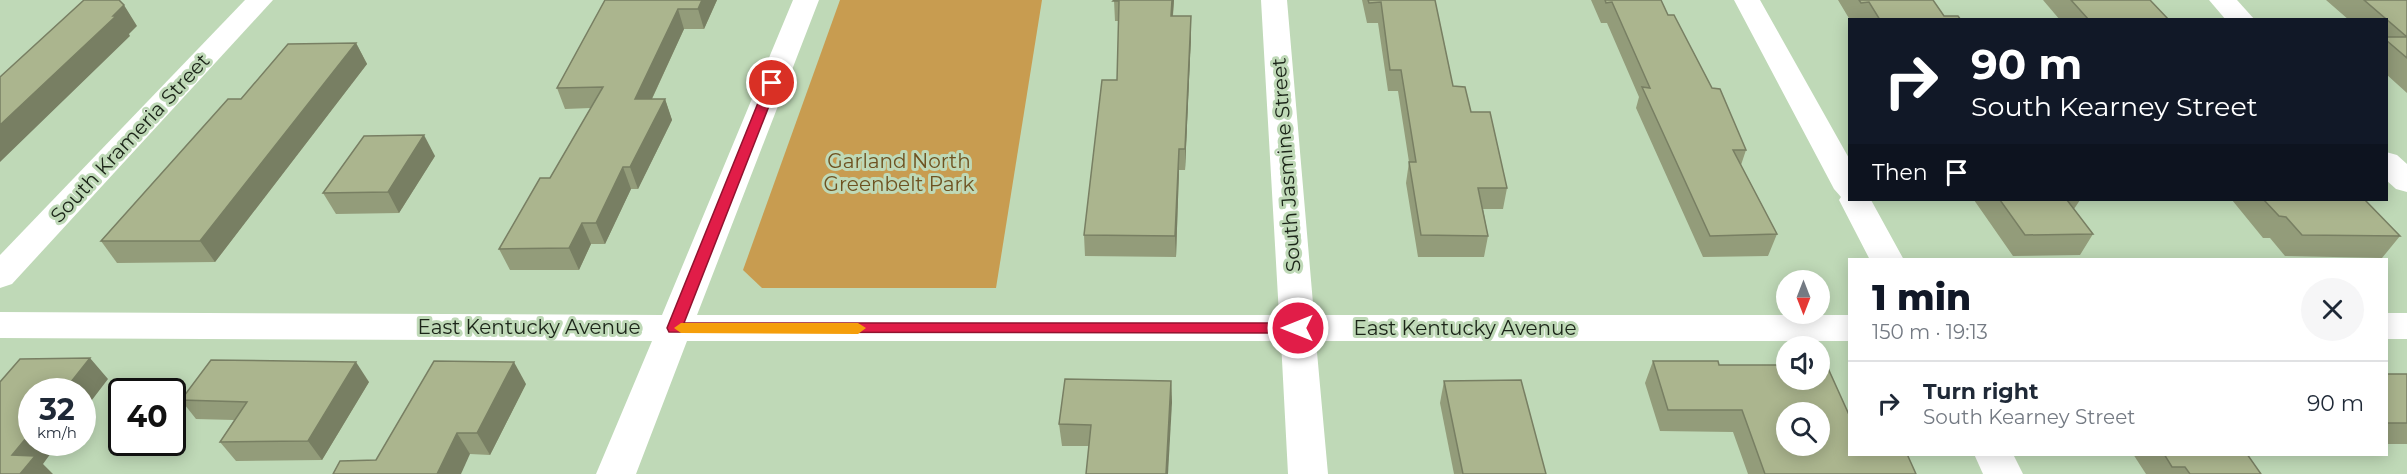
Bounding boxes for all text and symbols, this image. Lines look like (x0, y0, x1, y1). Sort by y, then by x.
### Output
text: 90 m (1971, 38, 2082, 90)
icon: right (1872, 42, 1950, 120)
street label: South Krameria Street (45, 49, 215, 227)
pin (746, 57, 797, 108)
street label: South Jasmine Street (1267, 57, 1305, 273)
icon: arrive (755, 66, 788, 99)
text: South Kearney Street (1971, 90, 2258, 123)
park label: Garland North Greenbelt Park (824, 149, 974, 196)
icon: arrive (1940, 156, 1973, 189)
text: Then (1872, 159, 1928, 186)
north arrow (1776, 270, 1830, 324)
map controls (1776, 270, 1830, 456)
text: 1 min (1872, 275, 1971, 319)
button: close (2301, 278, 2364, 341)
position arrow (1266, 296, 1330, 360)
street label: East Kentucky Avenue (417, 315, 641, 339)
street label: East Kentucky Avenue (1353, 316, 1577, 340)
text: 150 m · 19:13 (1872, 320, 1988, 344)
button: sound (1776, 336, 1830, 390)
speed limit sign: 40 (108, 378, 186, 456)
text: Turn right (1923, 378, 2038, 405)
icon: right (1872, 387, 1905, 420)
text: 90 m (2307, 390, 2364, 417)
text: 32 (39, 391, 75, 428)
button: search (1776, 402, 1830, 456)
text: South Kearney Street (1923, 405, 2135, 429)
text: km/h (37, 423, 77, 442)

